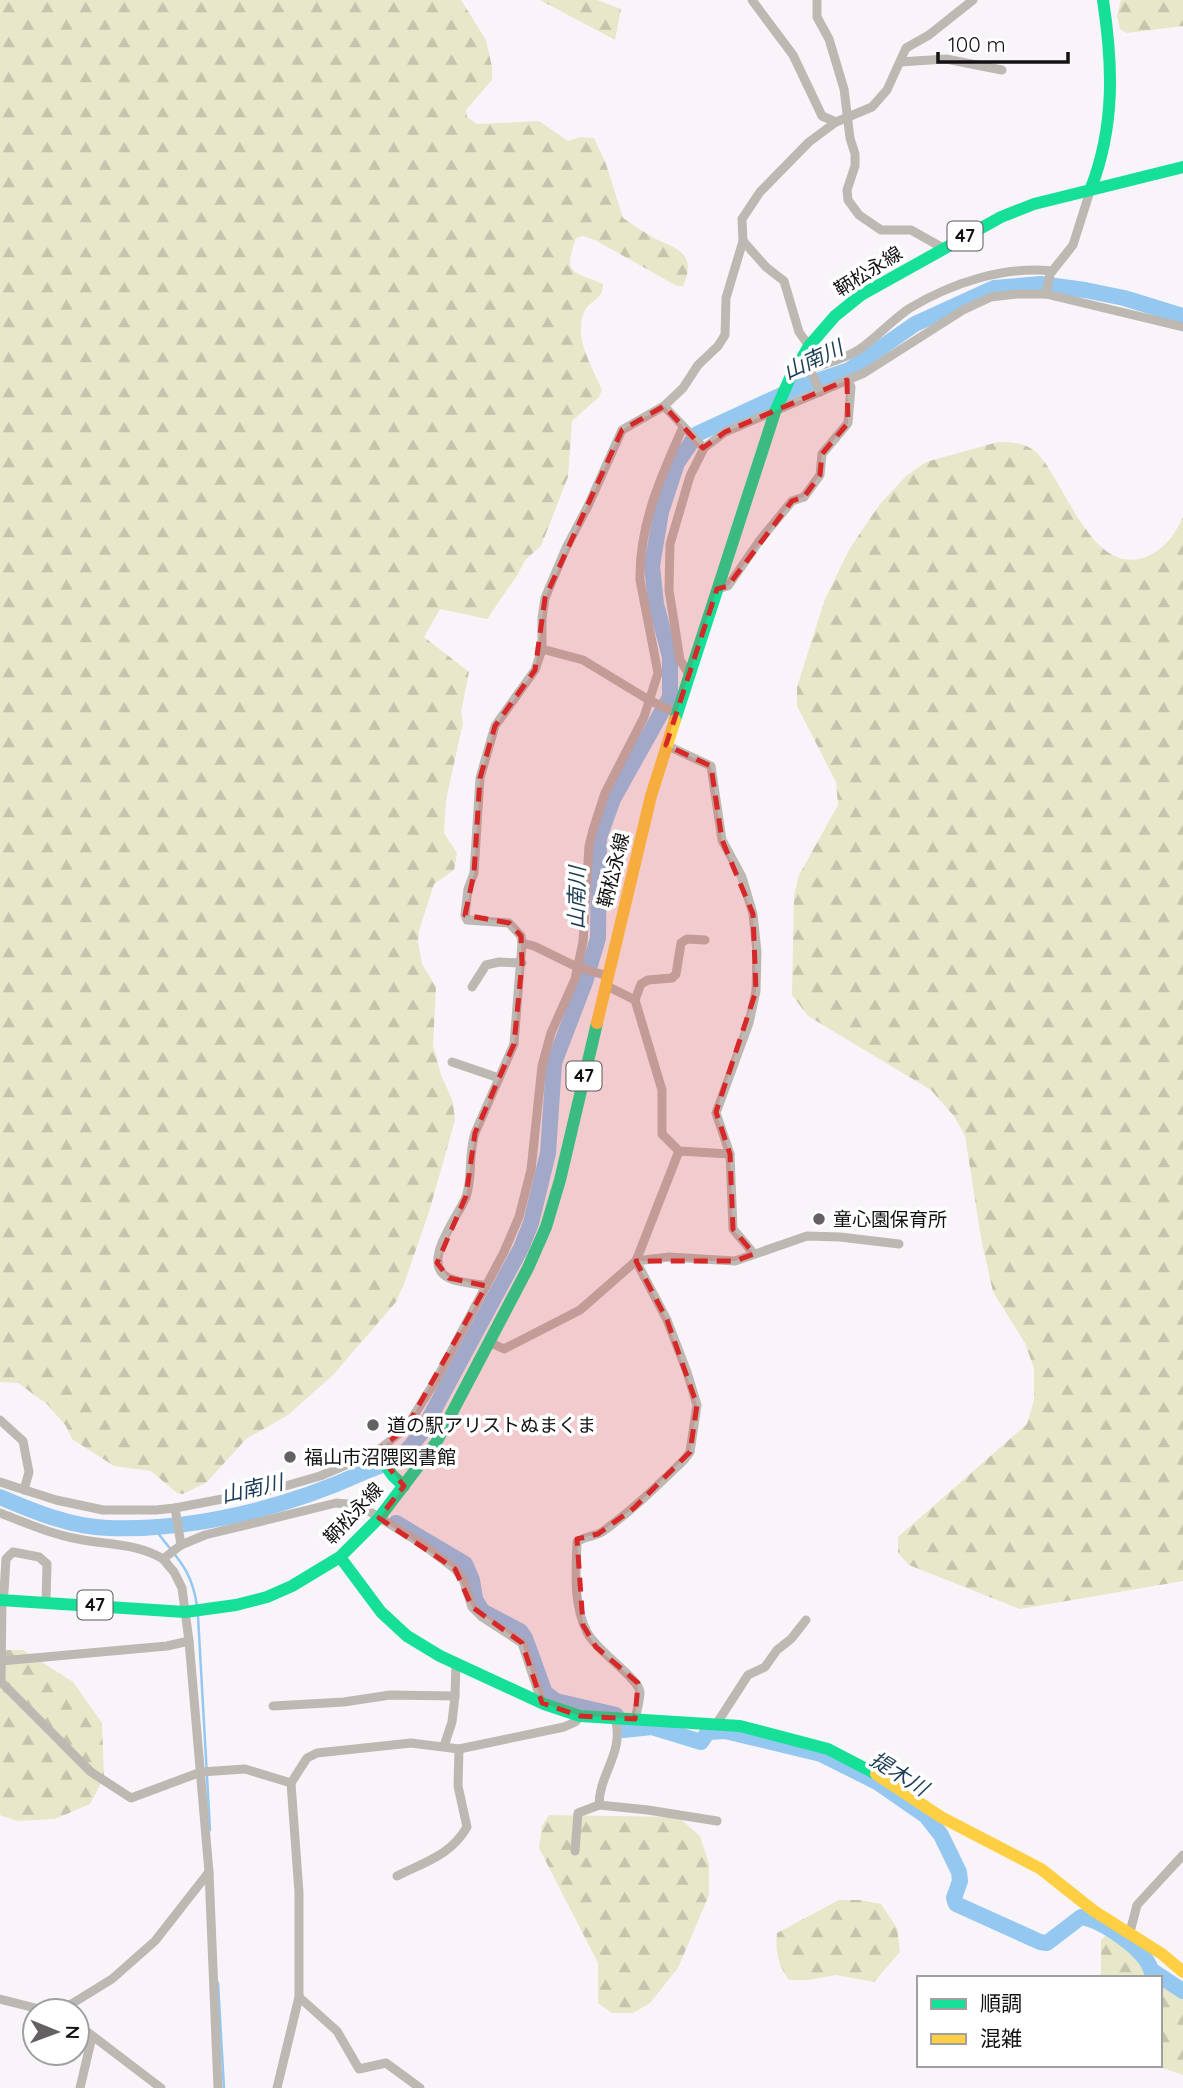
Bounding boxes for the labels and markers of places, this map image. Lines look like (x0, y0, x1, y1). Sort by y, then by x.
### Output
place label: 童心園保育所 (833, 1207, 947, 1231)
marker: 童心園保育所 (811, 1211, 827, 1227)
place label: 道の駅アリストぬまくま (387, 1413, 596, 1437)
marker: 道の駅アリストぬまくま (365, 1417, 381, 1433)
place label: 福山市沼隈図書館 (304, 1445, 456, 1469)
marker: 福山市沼隈図書館 (282, 1449, 298, 1465)

